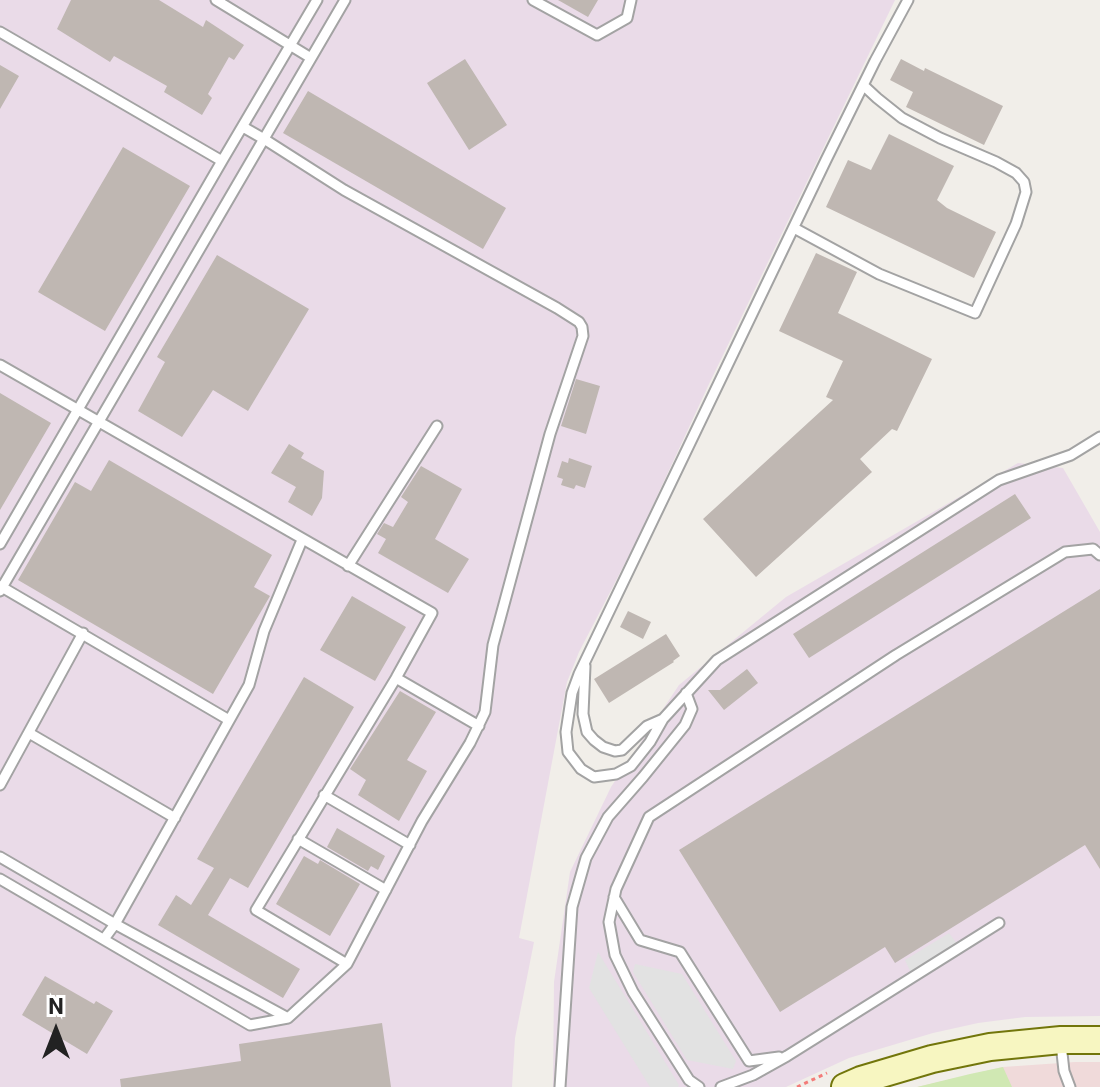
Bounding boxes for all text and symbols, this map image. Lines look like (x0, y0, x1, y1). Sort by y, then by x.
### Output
north arrow (16, 991, 96, 1071)
text: N (48, 994, 64, 1019)

